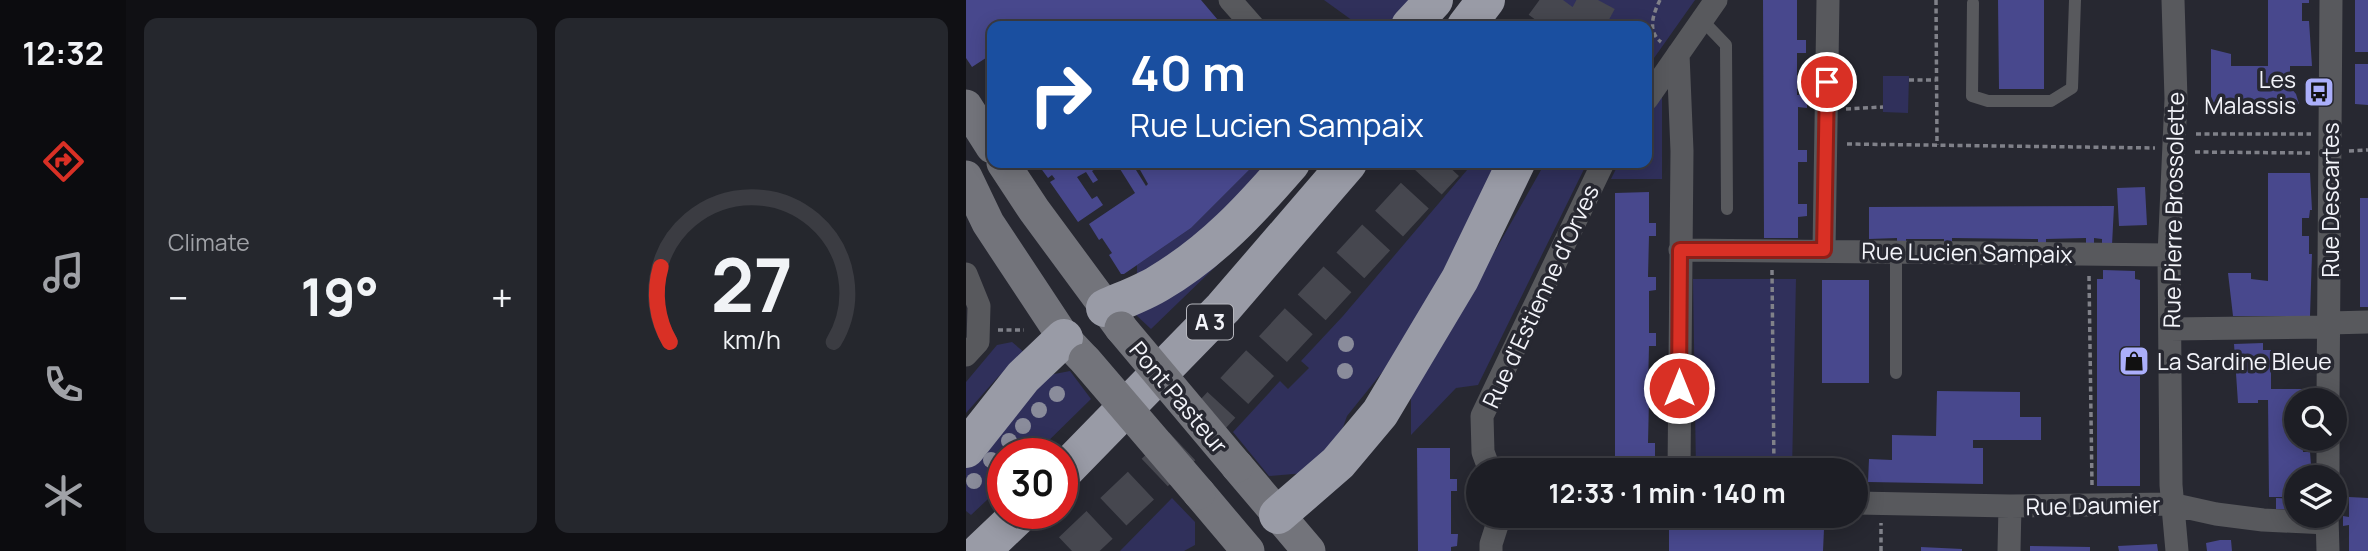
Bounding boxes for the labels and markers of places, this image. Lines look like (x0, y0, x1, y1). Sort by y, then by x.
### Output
pin (1797, 52, 1857, 112)
place label: Les Malassis (2204, 63, 2296, 121)
bus stop icon: Les Malassis (2302, 75, 2336, 109)
shop icon: La Sardine Bleue (2117, 344, 2151, 378)
place label: La Sardine Bleue (2157, 345, 2332, 377)

